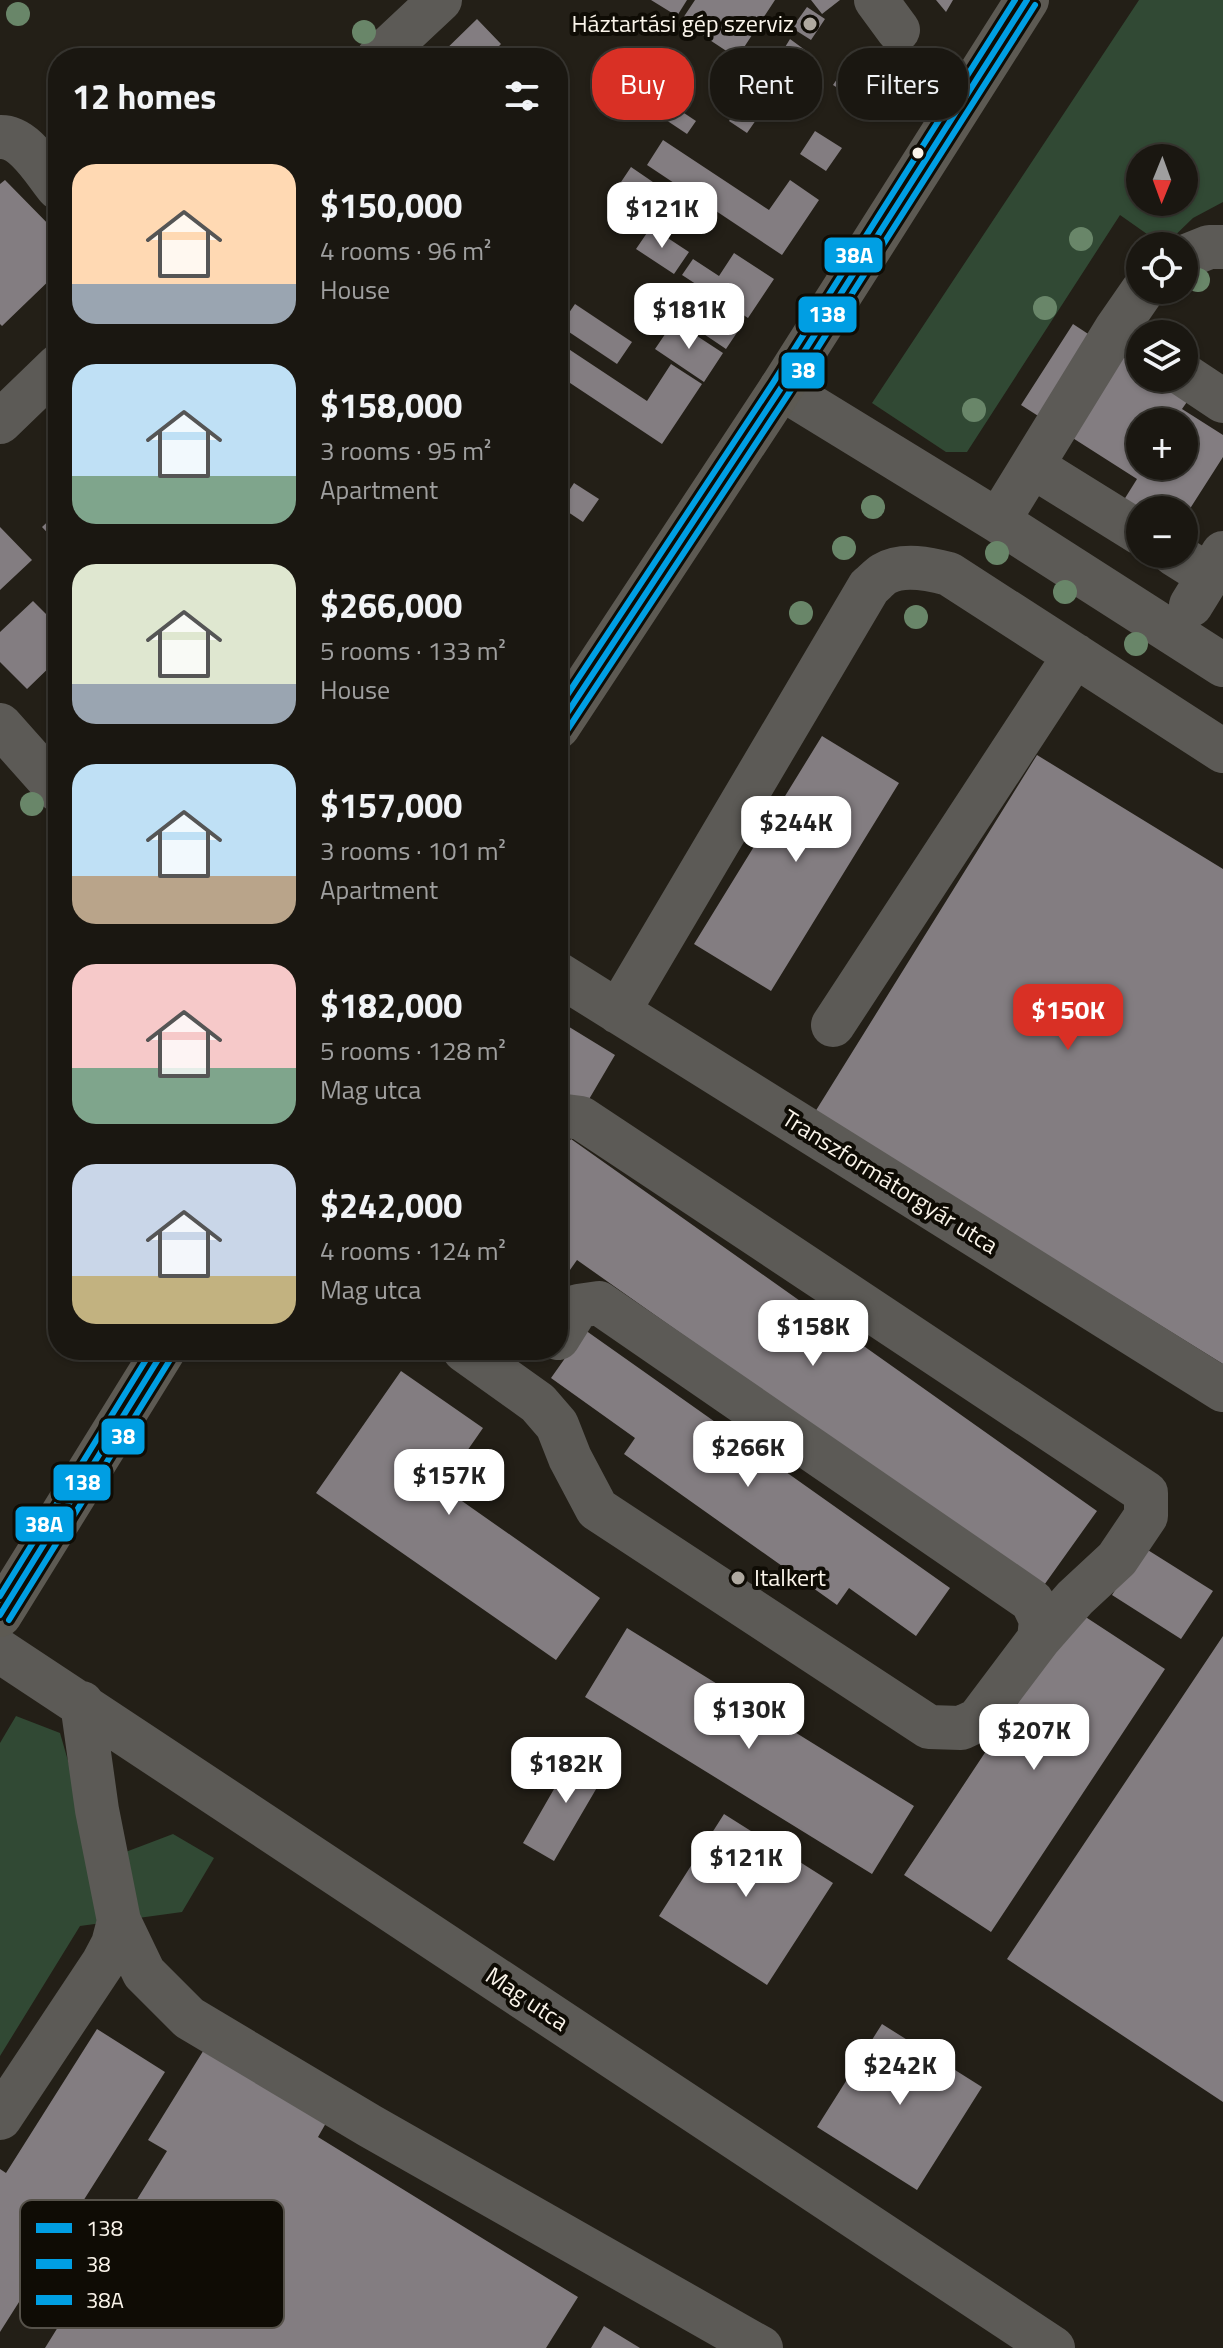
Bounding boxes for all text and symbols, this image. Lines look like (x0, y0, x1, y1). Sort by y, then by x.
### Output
place label: Háztartási gép szerviz (571, 5, 794, 41)
marker: Háztartási gép szerviz (801, 15, 819, 33)
chip: Buy (592, 48, 694, 120)
chip: Rent (710, 48, 822, 120)
chip: Filters (838, 48, 968, 120)
text: 12 homes (72, 70, 216, 122)
icon: filters (500, 74, 544, 118)
north arrow (1126, 144, 1198, 216)
map controls (1126, 144, 1198, 568)
unlabelled marker (910, 145, 926, 161)
text: $150,000 (320, 179, 462, 231)
pin: $121K (606, 182, 718, 250)
text: $121K (625, 188, 699, 227)
icon: home (136, 196, 232, 292)
text: 4 rooms · 96 m² (320, 231, 491, 270)
button: locate (1126, 232, 1198, 304)
line badge: 38A (823, 236, 884, 274)
text: 38A (835, 238, 873, 272)
text: House (320, 270, 390, 309)
pin: $181K (633, 283, 745, 351)
text: $181K (652, 289, 726, 328)
line badge: 138 (797, 295, 858, 334)
text: 138 (809, 297, 845, 331)
button: layers (1126, 320, 1198, 392)
line badge: 38 (780, 351, 826, 390)
text: 38 (791, 353, 815, 387)
text: $158,000 (320, 379, 462, 431)
icon: home (136, 396, 232, 492)
button: + (1126, 408, 1198, 480)
text: 3 rooms · 95 m² (320, 431, 491, 470)
text: Apartment (320, 470, 438, 509)
button: − (1126, 496, 1198, 568)
text: $266,000 (320, 579, 462, 631)
icon: home (136, 596, 232, 692)
text: 5 rooms · 133 m² (320, 631, 506, 670)
text: House (320, 670, 390, 709)
text: $157,000 (320, 779, 462, 831)
icon: home (136, 796, 232, 892)
pin: $244K (740, 796, 852, 864)
text: $244K (759, 802, 833, 841)
text: 3 rooms · 101 m² (320, 831, 506, 870)
text: Apartment (320, 870, 438, 909)
text: $182,000 (320, 979, 462, 1031)
pin: $150K (1012, 984, 1124, 1052)
text: $150K (1031, 990, 1105, 1029)
icon: home (136, 996, 232, 1092)
text: 5 rooms · 128 m² (320, 1031, 506, 1070)
text: Mag utca (320, 1070, 421, 1109)
street label: Transzformátorgyár utca (775, 1100, 1006, 1262)
text: $242,000 (320, 1179, 462, 1231)
icon: home (136, 1196, 232, 1292)
text: 4 rooms · 124 m² (320, 1231, 506, 1270)
text: Mag utca (320, 1270, 421, 1309)
pin: $158K (757, 1300, 869, 1368)
text: $158K (776, 1306, 850, 1345)
line badge: 38 (100, 1417, 146, 1456)
text: 38 (111, 1419, 135, 1453)
pin: $266K (692, 1421, 804, 1489)
text: $266K (711, 1427, 785, 1466)
pin: $157K (393, 1449, 505, 1517)
text: $157K (412, 1455, 486, 1494)
line badge: 138 (52, 1463, 112, 1502)
text: 138 (64, 1465, 100, 1499)
line badge: 38A (14, 1505, 75, 1543)
text: 38A (25, 1507, 63, 1541)
place label: Italkert (754, 1559, 827, 1595)
marker: Italkert (729, 1569, 747, 1587)
pin: $130K (693, 1683, 805, 1751)
text: $130K (712, 1689, 786, 1728)
pin: $207K (978, 1704, 1090, 1772)
text: $207K (997, 1710, 1071, 1749)
pin: $182K (510, 1737, 622, 1805)
text: $182K (529, 1743, 603, 1782)
pin: $121K (690, 1831, 802, 1899)
text: $121K (709, 1837, 783, 1876)
street label: Mag utca (479, 1957, 576, 2039)
pin: $242K (844, 2039, 956, 2107)
text: $242K (863, 2045, 937, 2084)
legend (20, 2200, 284, 2328)
text: 138 (86, 2211, 123, 2245)
text: 38 (86, 2247, 111, 2281)
text: 38A (86, 2283, 124, 2317)

